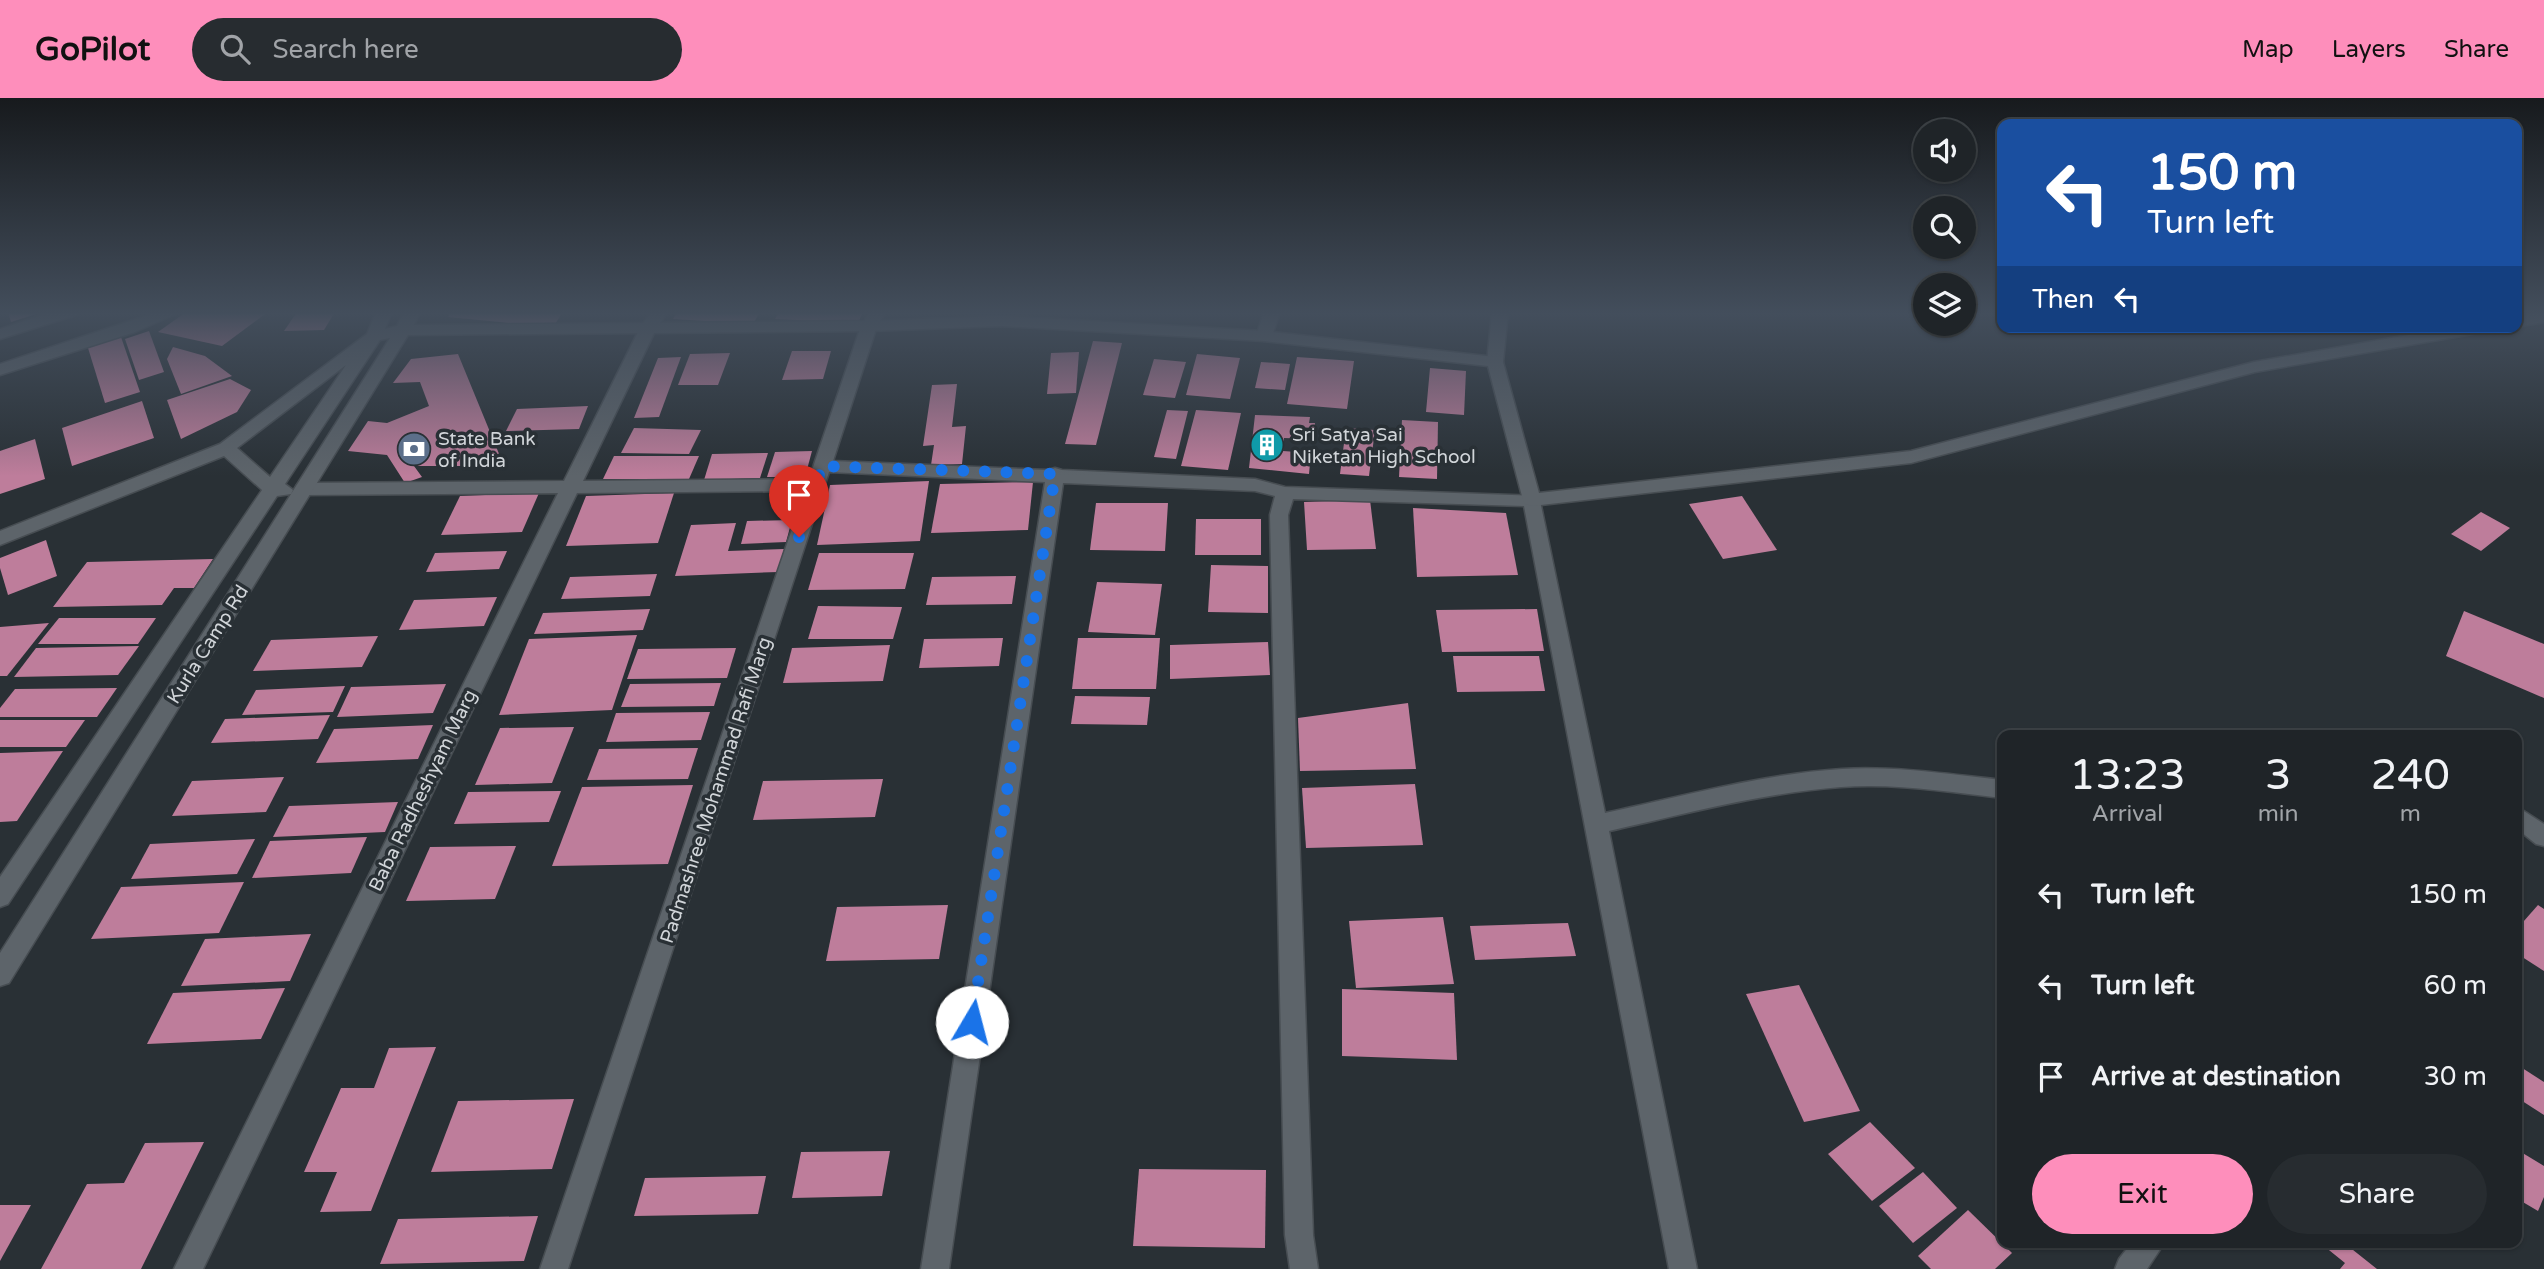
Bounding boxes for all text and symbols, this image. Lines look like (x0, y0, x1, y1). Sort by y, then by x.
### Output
search box (192, 18, 682, 81)
text: GoPilot (35, 30, 150, 69)
icon: search (216, 30, 254, 68)
text: Search here (272, 34, 419, 65)
text: Map (2242, 35, 2294, 64)
text: Layers (2332, 35, 2406, 64)
text: Share (2444, 35, 2509, 64)
map controls (1913, 119, 1976, 336)
button: sound (1913, 119, 1976, 182)
text: 150 m (2147, 144, 2297, 203)
icon: left (2032, 147, 2123, 238)
button: search (1913, 196, 1976, 259)
text: Turn left (2147, 204, 2274, 242)
button: layers (1913, 273, 1976, 336)
icon: left (2108, 280, 2146, 318)
text: Then (2032, 284, 2094, 315)
place label: Sri Satya Sai Niketan High School (1292, 424, 1476, 468)
building icon: Sri Satya Sai Niketan High School (1248, 426, 1286, 464)
place label: State Bank of India (438, 428, 536, 472)
bank icon: State Bank of India (395, 430, 433, 468)
pin (769, 465, 829, 537)
icon: arrive (780, 476, 818, 514)
street label: Kurla Camp Rd (163, 581, 253, 708)
street label: Padmashree Mohammad Rafi Marg (656, 634, 776, 946)
street label: Baba Radheshyam Marg (364, 686, 481, 895)
text: 13:23 (2069, 750, 2186, 801)
text: 3 (2265, 750, 2291, 801)
text: 240 (2371, 750, 2450, 801)
text: Arrival (2092, 800, 2163, 828)
text: min (2258, 800, 2299, 828)
text: m (2400, 800, 2421, 828)
icon: left (2032, 876, 2070, 914)
text: Turn left (2091, 879, 2194, 910)
text: 150 m (2407, 879, 2487, 910)
icon: left (2032, 967, 2070, 1005)
text: Turn left (2091, 970, 2194, 1001)
text: 60 m (2424, 970, 2487, 1001)
position arrow (935, 985, 1009, 1059)
icon: arrive (2032, 1058, 2070, 1096)
text: Arrive at destination (2091, 1061, 2341, 1092)
text: 30 m (2424, 1061, 2487, 1092)
button: Exit (2032, 1154, 2253, 1234)
button: Share (2267, 1154, 2487, 1234)

